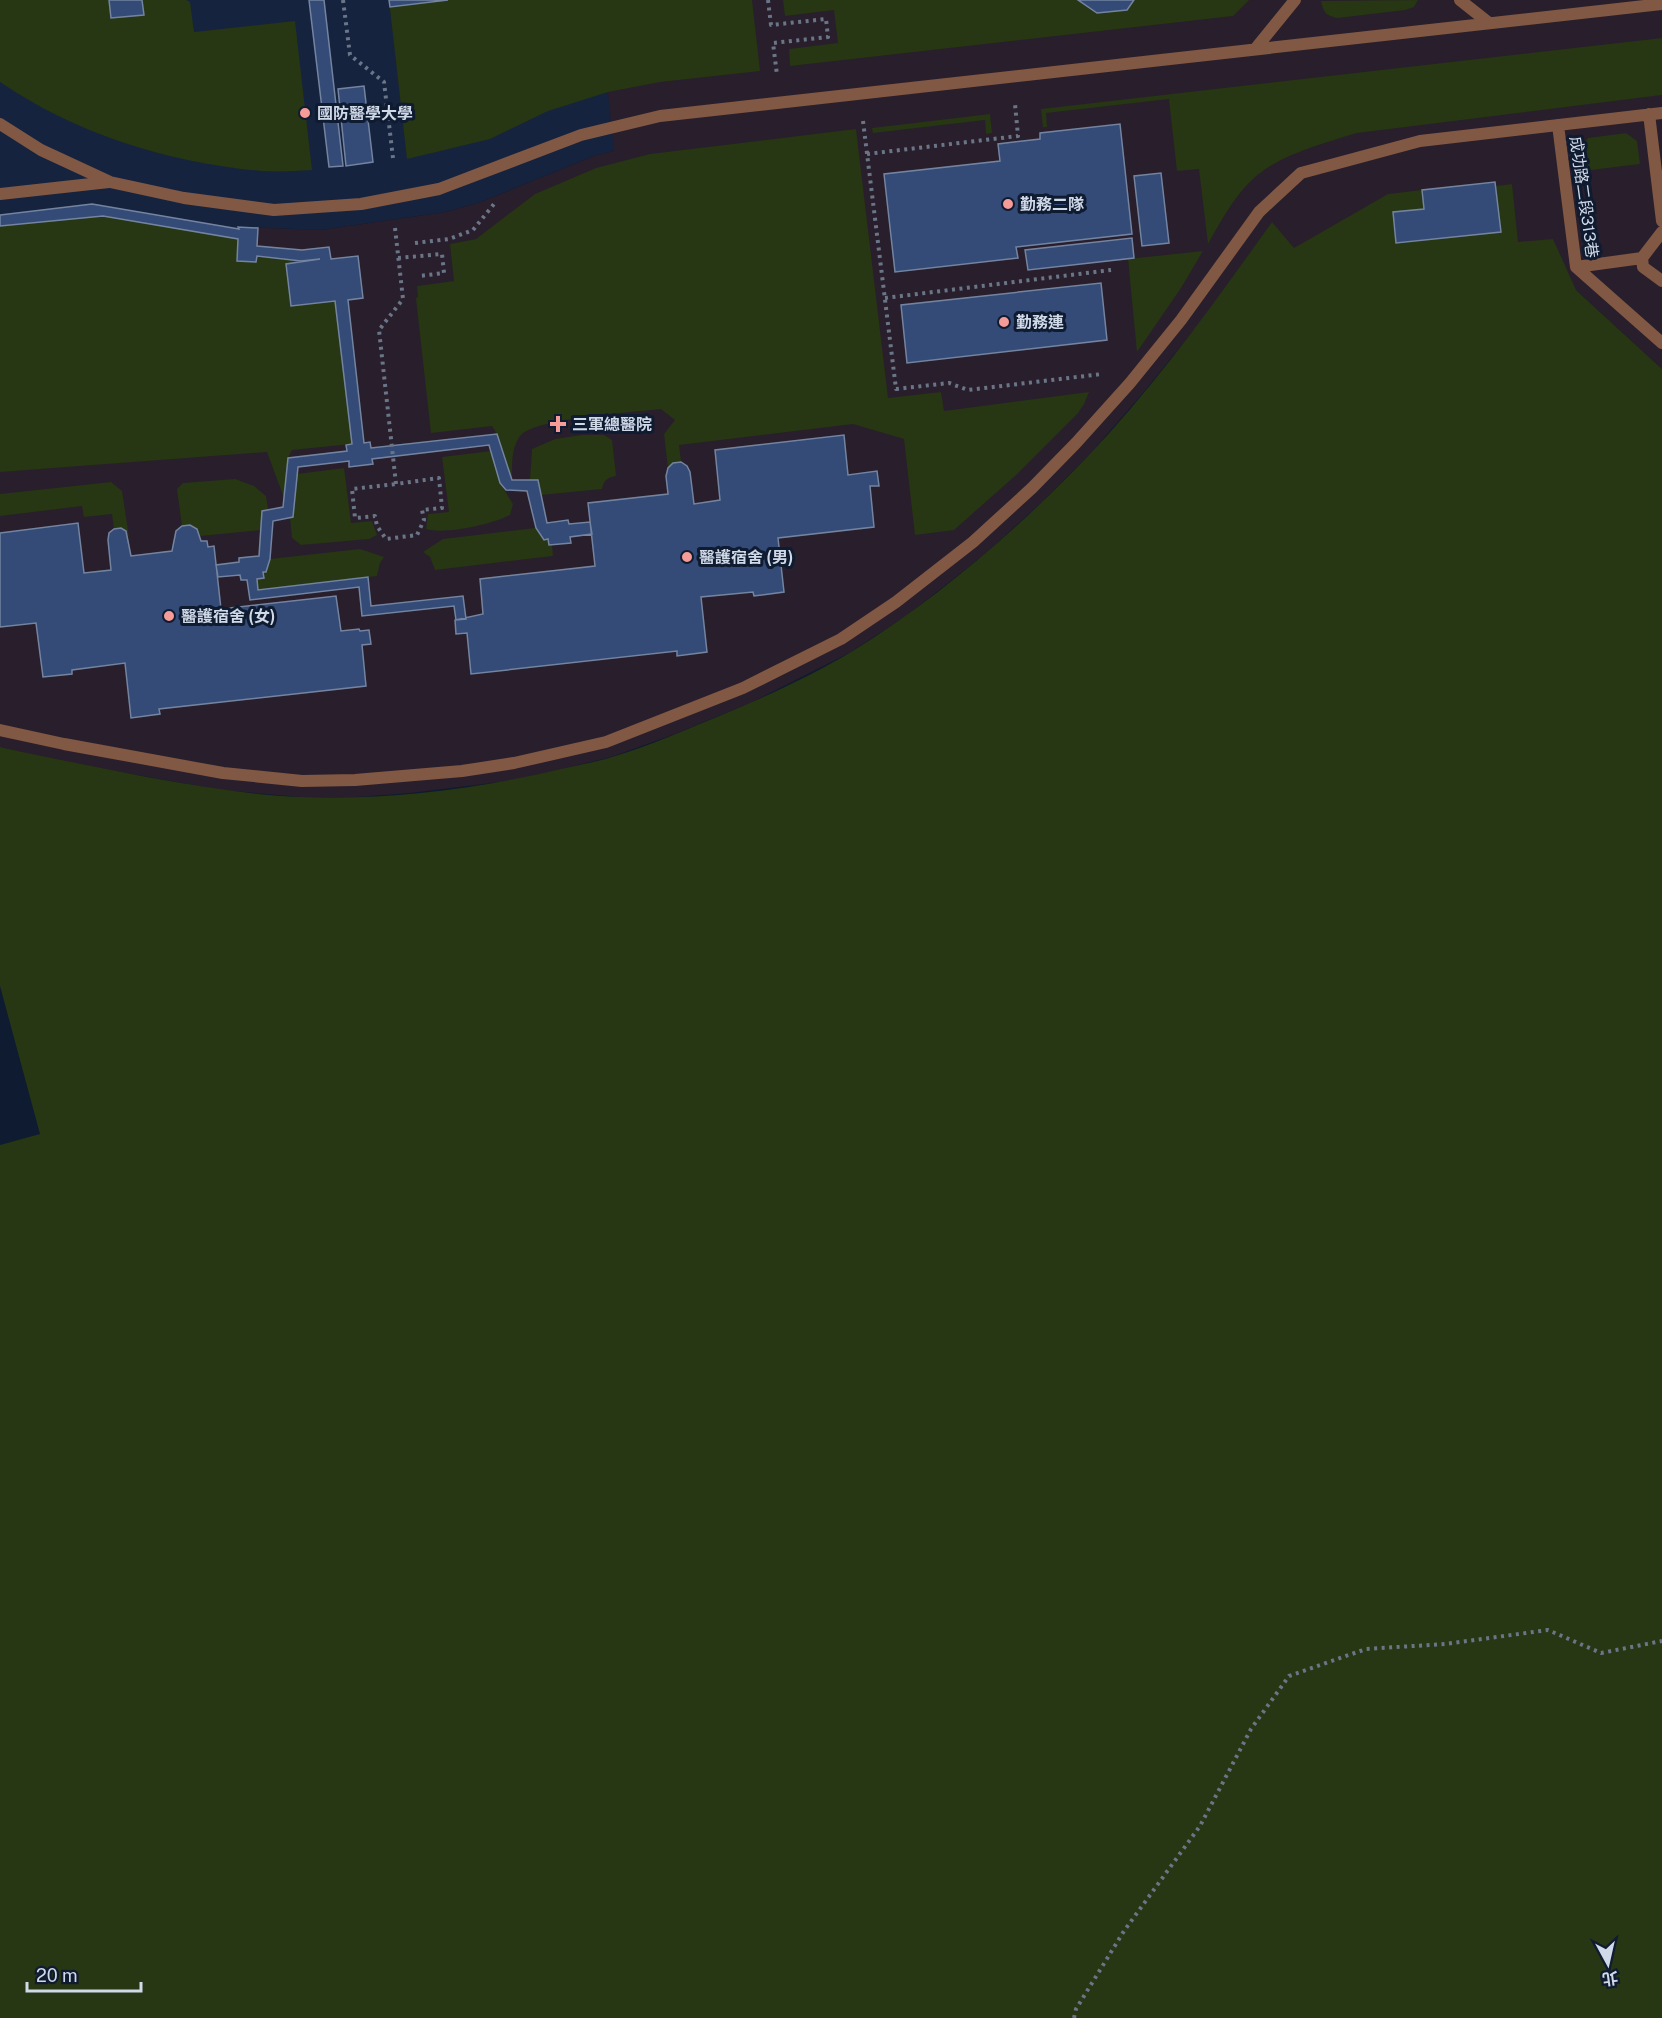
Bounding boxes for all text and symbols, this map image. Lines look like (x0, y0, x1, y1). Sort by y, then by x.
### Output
place label: 國防醫學大學 (317, 104, 413, 123)
marker: 國防醫學大學 (298, 106, 312, 120)
street label: 成功路二段313巷 (1566, 135, 1602, 259)
place label: 勤務二隊 (1020, 195, 1084, 214)
marker: 勤務二隊 (1001, 197, 1015, 211)
place label: 勤務連 (1016, 313, 1064, 332)
marker: 勤務連 (997, 315, 1011, 329)
marker: 三軍總醫院 (549, 415, 567, 433)
place label: 三軍總醫院 (572, 415, 652, 434)
place label: 醫護宿舍 (男) (699, 548, 793, 567)
marker: 醫護宿舍 (男) (680, 550, 694, 564)
place label: 醫護宿舍 (女) (181, 607, 275, 626)
marker: 醫護宿舍 (女) (162, 609, 176, 623)
north arrow (1578, 1934, 1638, 1994)
scale bar (27, 1955, 141, 1993)
text: 20 m (36, 1965, 78, 1986)
text: 北 (1601, 1968, 1619, 1989)

